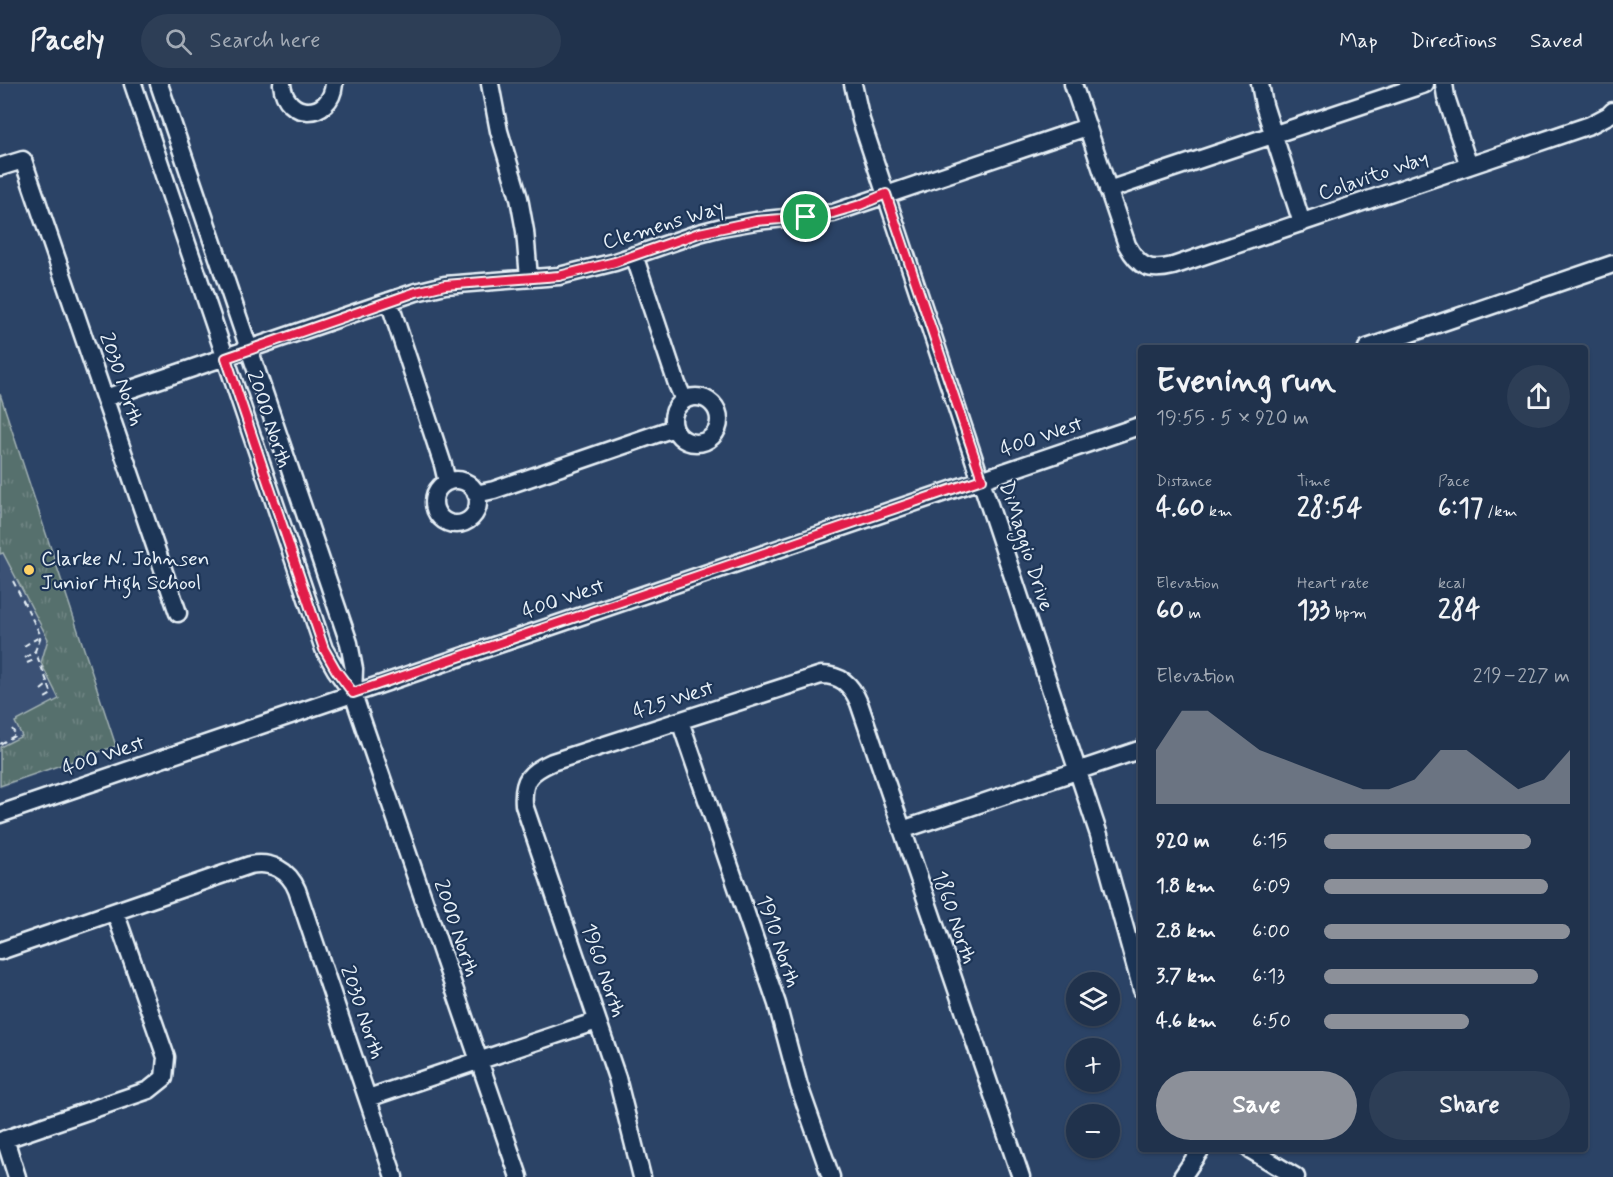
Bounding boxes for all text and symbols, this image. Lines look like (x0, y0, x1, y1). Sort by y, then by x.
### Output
search box (141, 14, 561, 68)
text: Pacely (30, 23, 105, 60)
icon: search (162, 25, 195, 58)
text: Search here (210, 27, 320, 55)
text: Map (1339, 27, 1378, 55)
text: Directions (1411, 27, 1497, 55)
text: Saved (1530, 27, 1583, 55)
street label: Colavito Way (1314, 144, 1432, 208)
pin (780, 191, 831, 242)
street label: Clemens Way (599, 193, 728, 257)
icon: arrive (789, 200, 822, 233)
street label: 2030 North (92, 329, 150, 430)
text: Evening run (1156, 360, 1336, 404)
button: share (1507, 365, 1570, 428)
street label: 2000 North (239, 367, 299, 472)
text: 19:55 · 5 × 920 m (1156, 405, 1309, 432)
street label: 400 West (996, 410, 1087, 464)
text: Distance (1156, 471, 1212, 492)
text: Time (1297, 471, 1331, 492)
text: Pace (1438, 471, 1470, 492)
street label: DiMaggio Drive (991, 478, 1060, 615)
text: 4.60 (1156, 492, 1205, 526)
text: 28:54 (1297, 492, 1362, 526)
text: 6:17 (1438, 492, 1483, 526)
text: km (1205, 501, 1232, 522)
text: /km (1483, 501, 1518, 522)
place label: Clarke N. Johnsen Junior High School (41, 545, 210, 599)
marker: Clarke N. Johnsen Junior High School (22, 563, 36, 577)
street label: 400 West (518, 572, 609, 626)
text: Elevation (1156, 573, 1219, 594)
text: Heart rate (1297, 573, 1369, 594)
text: kcal (1438, 573, 1465, 594)
text: 60 (1156, 594, 1184, 628)
text: 133 (1297, 594, 1330, 628)
text: 284 (1438, 594, 1480, 628)
text: m (1184, 603, 1201, 624)
text: bpm (1330, 603, 1367, 624)
text: Elevation (1156, 663, 1235, 690)
text: 219–227 m (1473, 663, 1570, 690)
street label: 425 West (629, 674, 718, 726)
street label: 400 West (58, 729, 149, 783)
text: 920 m (1156, 828, 1210, 855)
text: 6:15 (1252, 828, 1287, 855)
street label: 1860 North (925, 867, 983, 968)
text: 1.8 km (1156, 873, 1215, 900)
text: 6:09 (1252, 873, 1291, 900)
street label: 2000 North (426, 876, 486, 981)
street label: 1910 North (749, 891, 807, 991)
text: 2.8 km (1156, 918, 1216, 945)
text: 6:00 (1252, 918, 1290, 945)
street label: 1960 North (574, 919, 632, 1021)
street label: 2030 North (333, 962, 391, 1063)
text: 3.7 km (1156, 963, 1216, 990)
text: 6:13 (1252, 963, 1285, 990)
map controls (1066, 972, 1120, 1158)
button: layers (1066, 972, 1120, 1026)
text: 4.6 km (1156, 1008, 1217, 1035)
text: 6:50 (1252, 1008, 1291, 1035)
button: + (1066, 1038, 1120, 1092)
button: Save (1156, 1071, 1357, 1140)
button: Share (1369, 1071, 1570, 1140)
button: − (1066, 1104, 1120, 1158)

